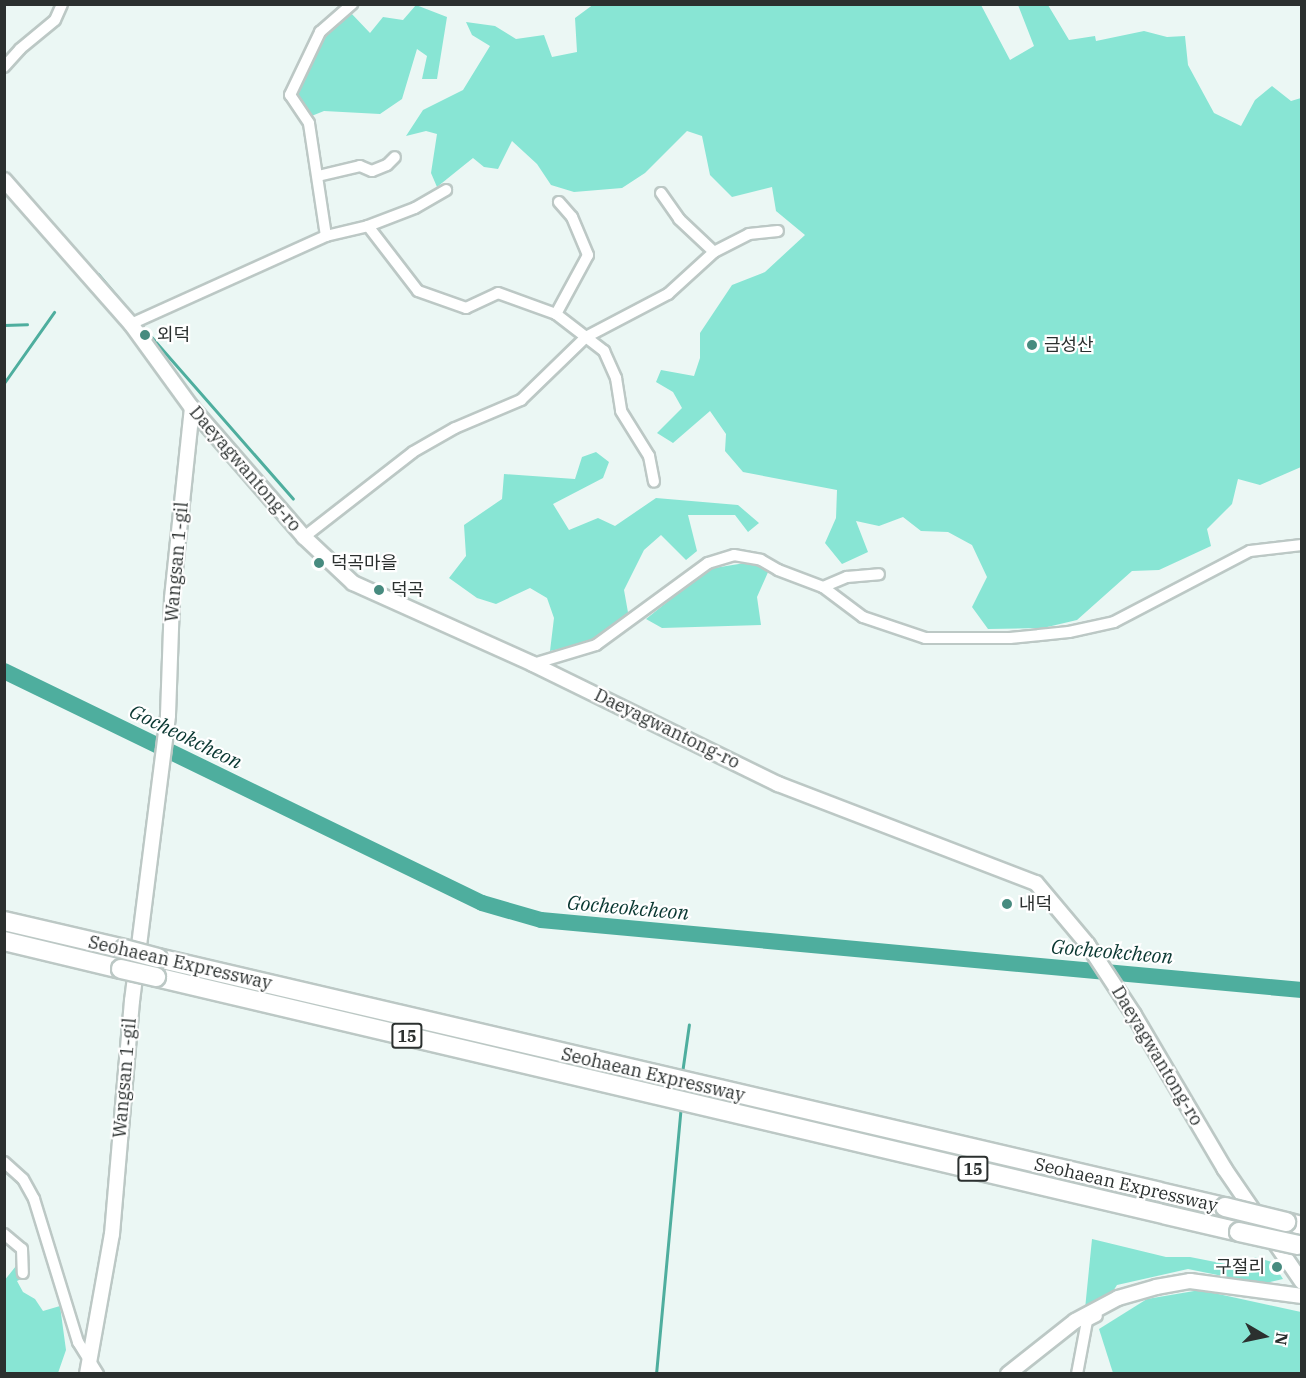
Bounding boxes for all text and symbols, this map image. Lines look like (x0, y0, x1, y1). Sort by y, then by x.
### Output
place label: 외덕 (157, 324, 190, 346)
marker: 외덕 (138, 328, 152, 342)
place label: 금성산 (1044, 334, 1094, 356)
marker: 금성산 (1025, 338, 1039, 352)
street label: Daeyagwantong-ro (185, 402, 305, 536)
street label: Wangsan 1-gil (161, 501, 193, 623)
place label: 덕곡마을 (331, 552, 397, 574)
marker: 덕곡마을 (312, 556, 326, 570)
place label: 덕곡 (391, 579, 424, 601)
marker: 덕곡 (372, 583, 386, 597)
street label: Daeyagwantong-ro (591, 684, 743, 774)
water label: Gocheokcheon (126, 698, 246, 774)
water label: Gocheokcheon (566, 890, 690, 924)
place label: 내덕 (1019, 893, 1052, 915)
marker: 내덕 (1000, 897, 1014, 911)
street label: Seohaean Expressway (86, 931, 274, 995)
water label: Gocheokcheon (1050, 934, 1174, 968)
street label: Daeyagwantong-ro (1107, 982, 1207, 1130)
street label: Wangsan 1-gil (109, 1017, 141, 1139)
road number: 15 (390, 1023, 424, 1049)
street label: Seohaean Expressway (559, 1043, 747, 1107)
street label: Seohaean Expressway (1032, 1153, 1220, 1217)
road number: 15 (956, 1156, 990, 1182)
place label: 구절리 (1215, 1256, 1265, 1278)
marker: 구절리 (1270, 1260, 1284, 1274)
north arrow (1234, 1306, 1294, 1366)
text: N (1271, 1331, 1293, 1347)

